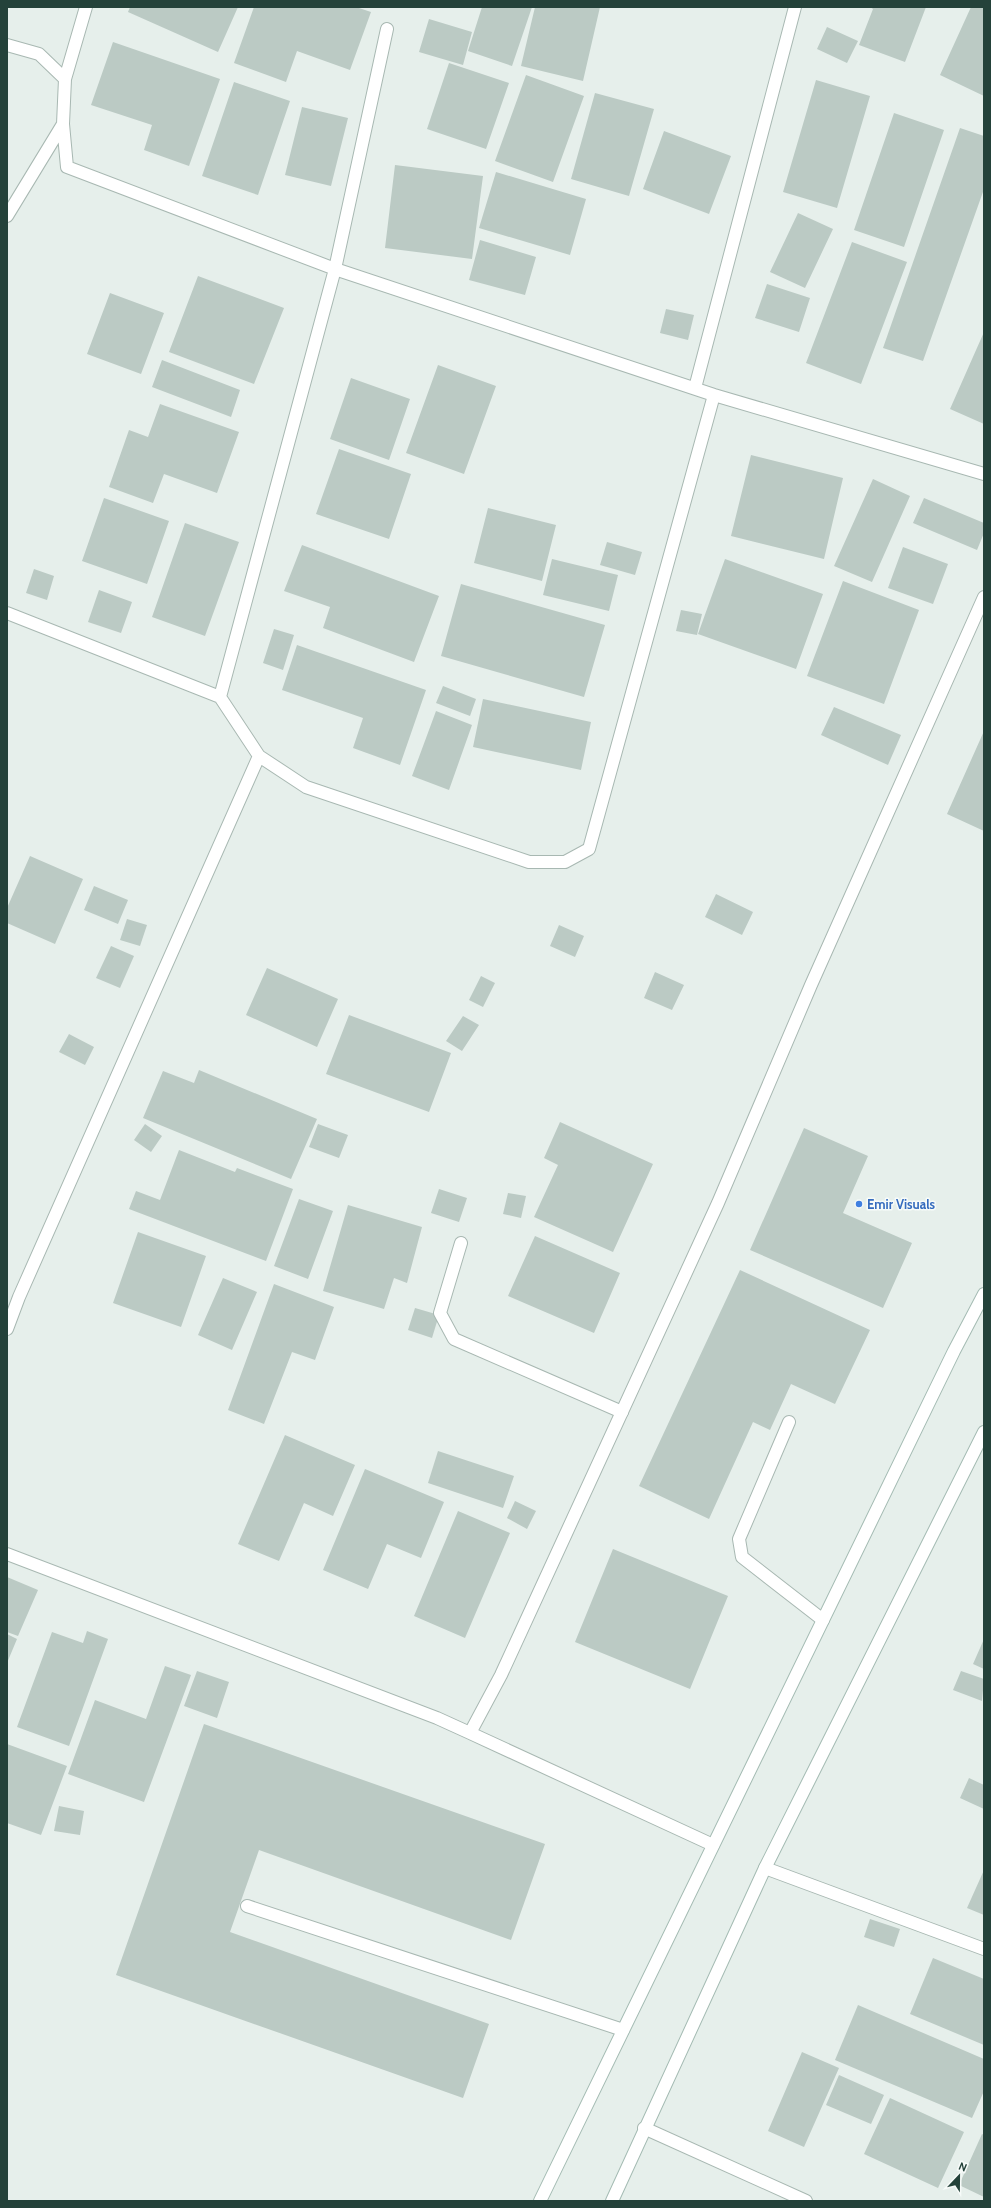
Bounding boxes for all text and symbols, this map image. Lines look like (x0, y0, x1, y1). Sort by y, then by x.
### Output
place label: Emir Visuals (867, 1196, 936, 1212)
marker: Emir Visuals (854, 1199, 864, 1209)
north arrow (939, 2156, 979, 2196)
text: N (957, 2159, 969, 2175)

